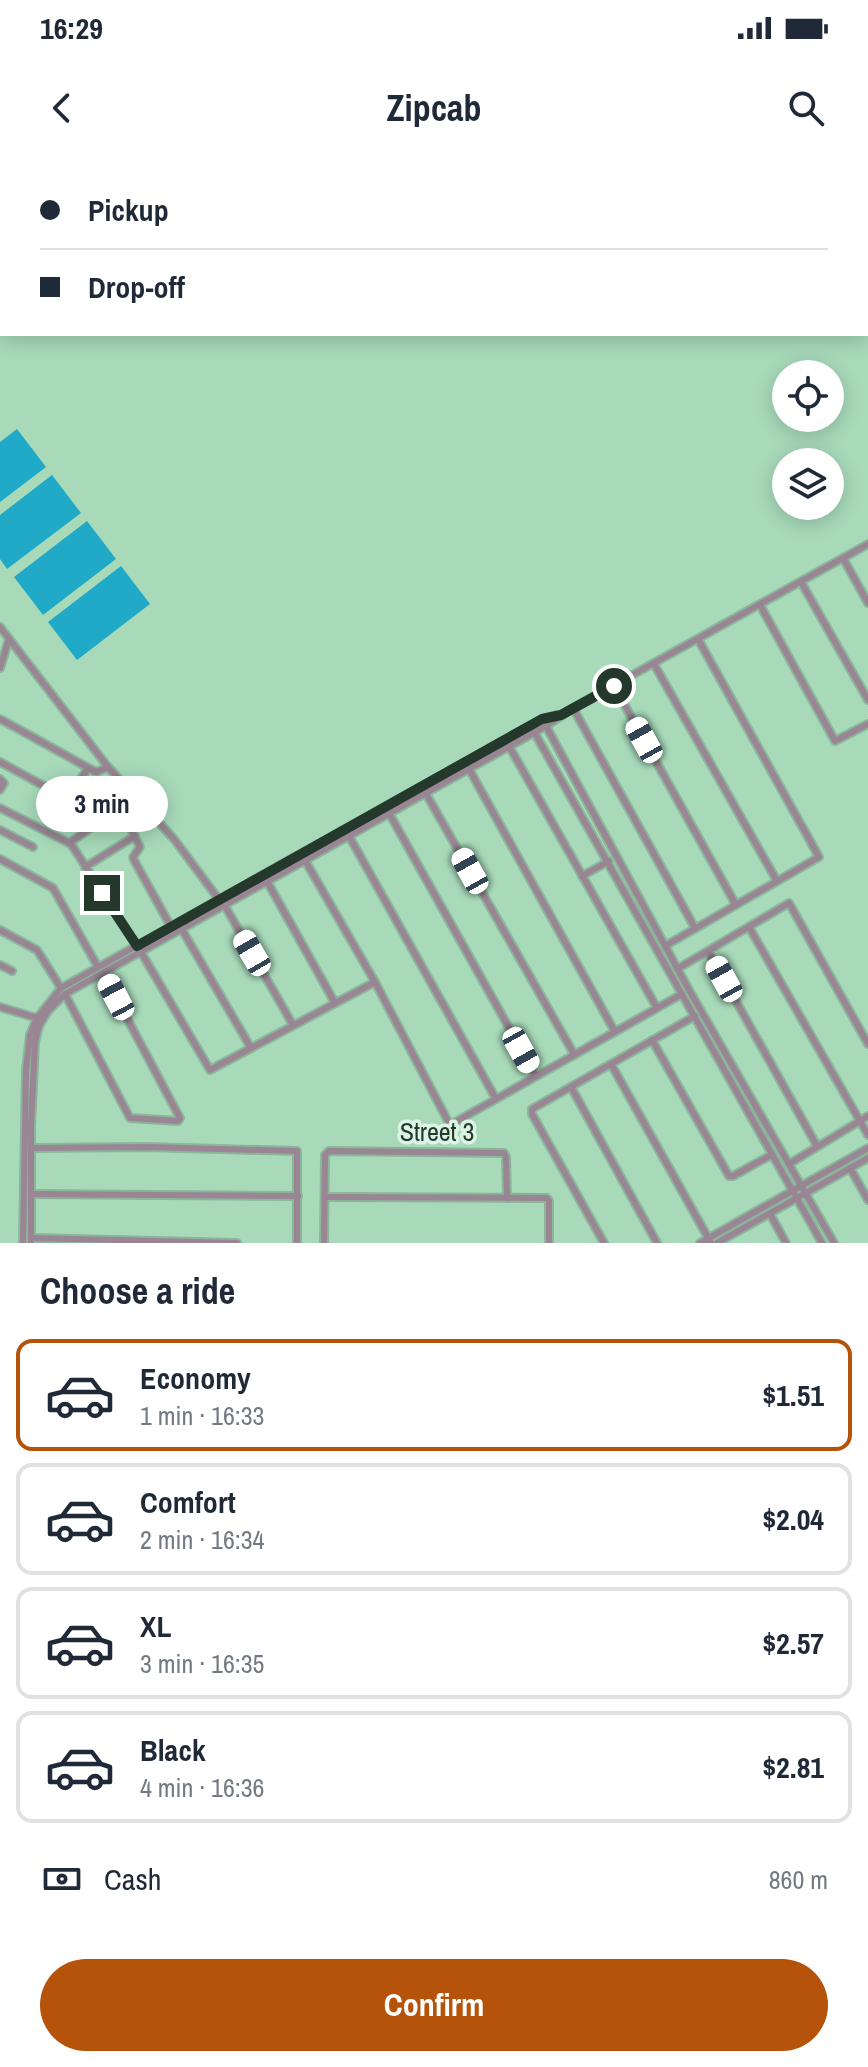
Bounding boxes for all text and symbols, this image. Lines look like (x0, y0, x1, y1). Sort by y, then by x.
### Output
text: 16:29 (40, 8, 103, 48)
text: Zipcab (386, 84, 482, 132)
icon: back (40, 86, 84, 130)
icon: search (784, 86, 828, 130)
text: Pickup (88, 190, 169, 230)
text: Drop-off (88, 267, 185, 307)
map controls (772, 360, 844, 520)
button: locate (772, 360, 844, 432)
button: layers (772, 448, 844, 520)
route start (596, 668, 632, 704)
car (622, 713, 666, 767)
callout: 3 min (36, 777, 168, 833)
text: 3 min (74, 786, 130, 821)
car (448, 844, 492, 898)
route end (84, 875, 120, 911)
car (230, 926, 274, 980)
car (702, 952, 746, 1006)
car (94, 970, 138, 1024)
car (499, 1023, 543, 1077)
street label: Street 3 (400, 1114, 474, 1149)
text: Choose a ride (40, 1267, 235, 1315)
text: Economy (140, 1358, 251, 1398)
icon: car (44, 1359, 116, 1431)
text: $1.51 (762, 1375, 824, 1415)
text: 1 min · 16:33 (140, 1398, 264, 1433)
text: Comfort (140, 1482, 236, 1522)
icon: car (44, 1483, 116, 1555)
text: $2.04 (762, 1499, 824, 1539)
text: 2 min · 16:34 (140, 1522, 264, 1557)
text: XL (140, 1606, 171, 1646)
icon: car (44, 1607, 116, 1679)
text: $2.57 (762, 1623, 824, 1663)
text: 3 min · 16:35 (140, 1646, 264, 1681)
text: Black (140, 1730, 206, 1770)
icon: car (44, 1731, 116, 1803)
text: $2.81 (762, 1747, 824, 1787)
text: 4 min · 16:36 (140, 1770, 264, 1805)
icon: cash (40, 1857, 84, 1901)
text: Cash (104, 1859, 161, 1899)
text: 860 m (769, 1862, 828, 1897)
button: Confirm (40, 1959, 828, 2051)

